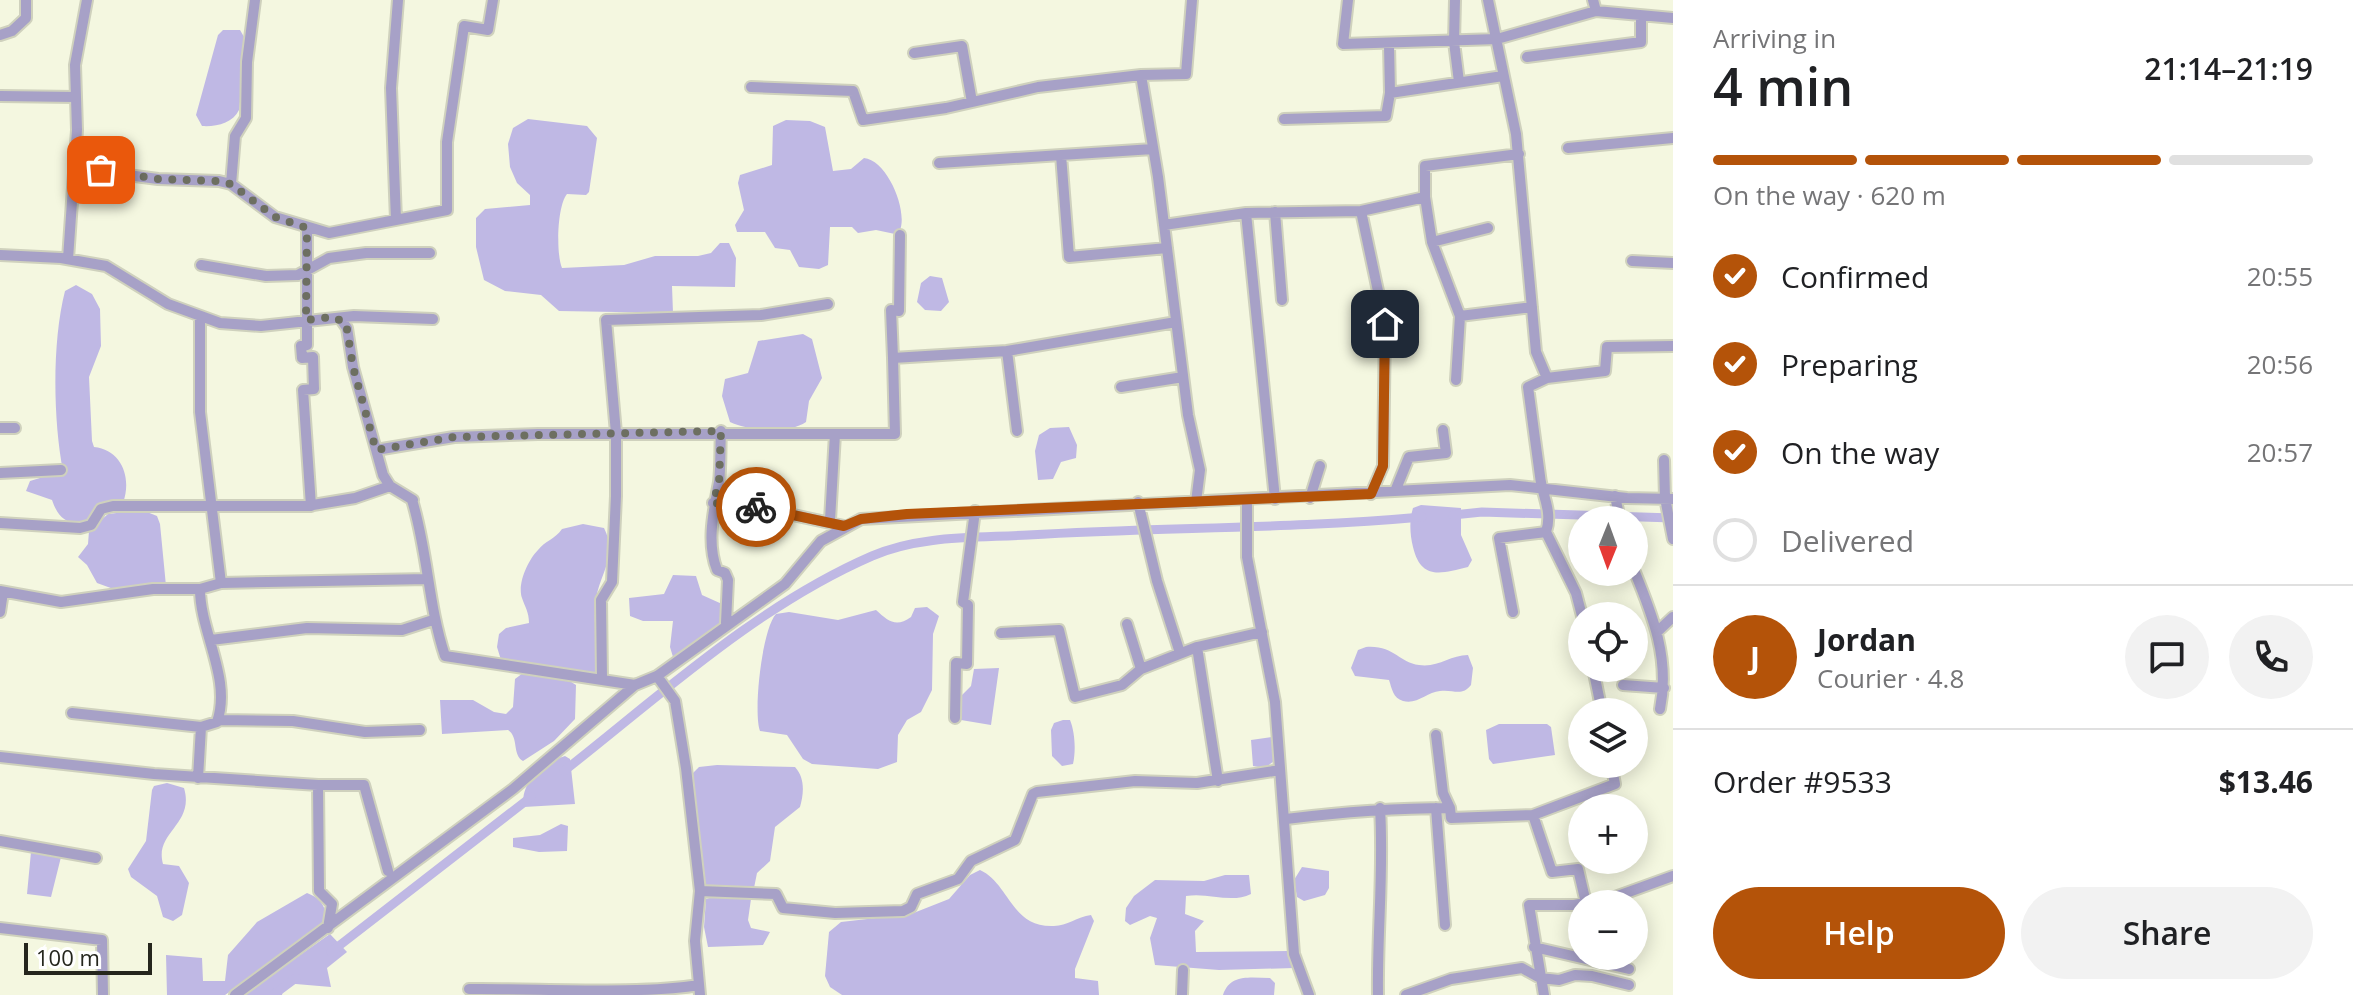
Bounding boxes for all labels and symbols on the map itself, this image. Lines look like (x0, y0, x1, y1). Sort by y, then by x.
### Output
pin (67, 136, 135, 204)
pin (1351, 290, 1419, 358)
courier (716, 467, 796, 547)
north arrow (1568, 506, 1648, 586)
scale bar (24, 939, 152, 975)

